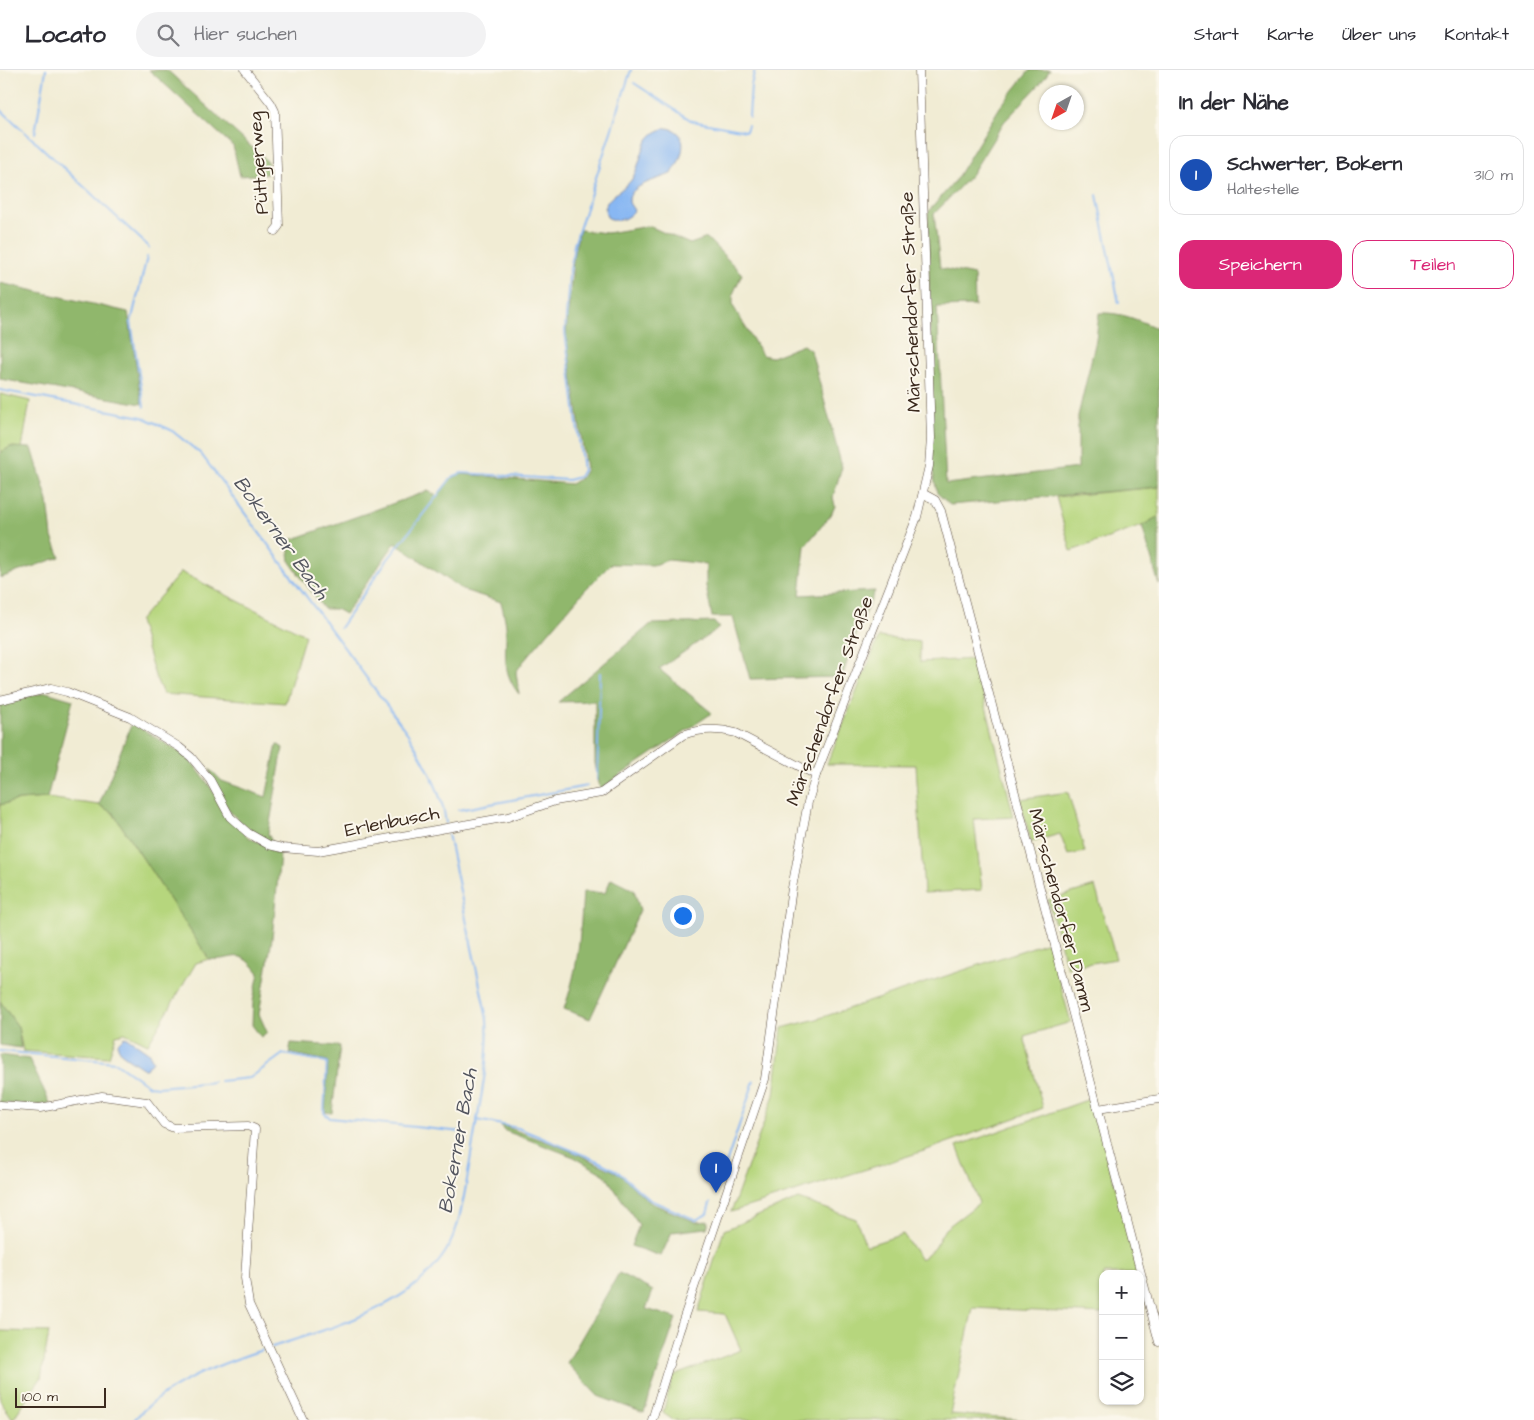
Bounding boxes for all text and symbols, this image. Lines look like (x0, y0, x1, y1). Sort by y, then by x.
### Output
search box (136, 12, 486, 57)
text: Locato (25, 18, 106, 52)
icon: search (154, 21, 182, 49)
text: Hier suchen (194, 21, 297, 48)
text: Start (1194, 22, 1239, 47)
text: Karte (1267, 22, 1314, 47)
text: Über uns (1342, 22, 1416, 47)
text: Kontakt (1444, 22, 1509, 47)
north arrow (1039, 85, 1084, 130)
text: In der Nähe (1179, 88, 1289, 117)
street label: Püttgerweg (242, 110, 277, 215)
text: Schwerter, Bokern (1227, 151, 1402, 178)
text: 1 (1195, 164, 1197, 186)
text: 310 m (1474, 164, 1513, 186)
text: Haltestelle (1227, 178, 1299, 200)
street label: Märschendorfer Straße (894, 191, 928, 413)
button: Speichern (1179, 240, 1342, 289)
button: Teilen (1352, 240, 1514, 289)
water label: Bokerner Bach (227, 471, 336, 606)
street label: Märschendorfer Straße (780, 593, 880, 809)
street label: Erlenbusch (342, 799, 442, 844)
street label: Märschendorfer Damm (1021, 806, 1101, 1015)
your location (670, 903, 696, 929)
water label: Bokerner Bach (431, 1065, 485, 1216)
pin: 1 (700, 1152, 732, 1193)
map controls (1099, 1270, 1144, 1405)
button: + (1099, 1270, 1144, 1315)
button: − (1099, 1315, 1144, 1360)
button: layers (1099, 1360, 1144, 1405)
scale bar (15, 1385, 106, 1408)
text: 100 m (22, 1387, 58, 1407)

